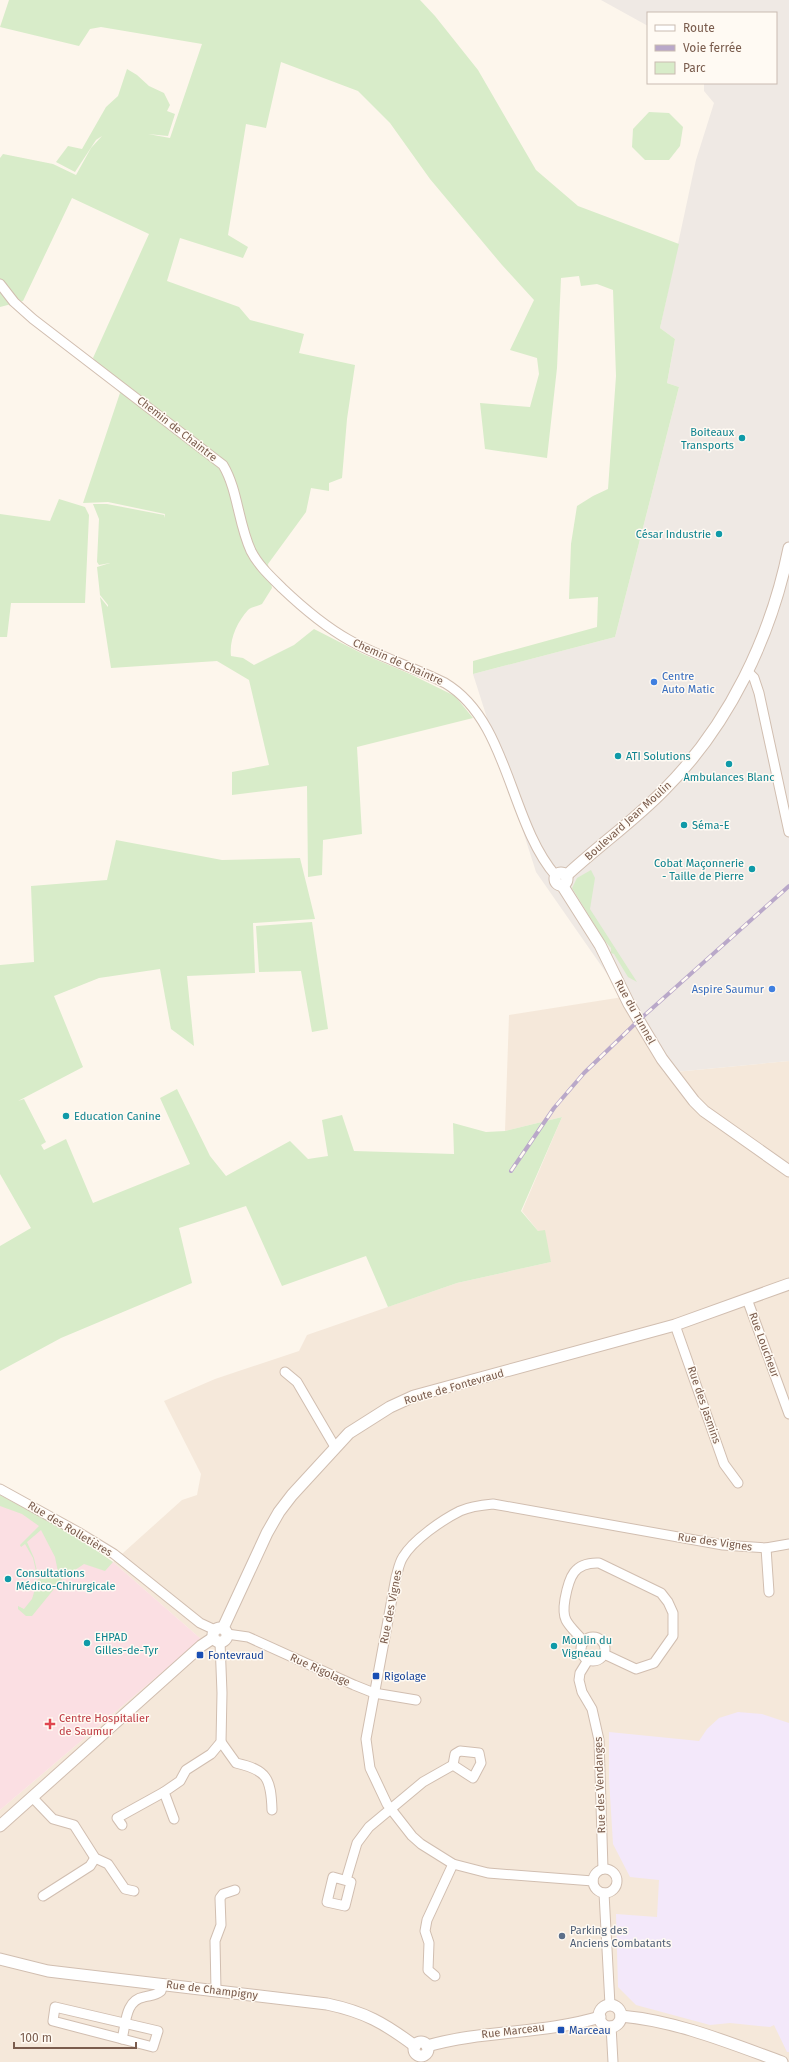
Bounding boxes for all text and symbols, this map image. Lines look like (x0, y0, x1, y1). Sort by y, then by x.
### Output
legend (647, 12, 777, 84)
text: Route (683, 21, 715, 35)
text: Voie ferrée (683, 41, 742, 55)
text: Parc (683, 61, 706, 75)
street label: Chemin de Chaintre (134, 394, 220, 464)
place label: Boiteaux Transports (681, 426, 735, 452)
marker: Boiteaux Transports (737, 433, 747, 443)
place label: César Industrie (636, 528, 711, 541)
marker: César Industrie (714, 529, 724, 539)
street label: Chemin de Chaintre (351, 636, 445, 688)
place label: Centre Auto Matic (662, 670, 715, 696)
marker: Centre Auto Matic (649, 677, 659, 687)
place label: ATI Solutions (626, 750, 691, 763)
marker: ATI Solutions (613, 751, 623, 761)
marker: Ambulances Blanc (724, 759, 734, 769)
place label: Ambulances Blanc (684, 771, 774, 784)
street label: Boulevard Jean Moulin (582, 779, 674, 863)
place label: Séma-E (692, 819, 730, 832)
marker: Séma-E (679, 820, 689, 830)
place label: Cobat Maçonnerie - Taille de Pierre (654, 857, 744, 883)
marker: Cobat Maçonnerie - Taille de Pierre (747, 864, 757, 874)
street label: Rue du Tunnel (612, 978, 658, 1046)
place label: Aspire Saumur (692, 983, 765, 996)
marker: Aspire Saumur (767, 984, 777, 994)
place label: Education Canine (74, 1110, 161, 1123)
marker: Education Canine (61, 1111, 71, 1121)
street label: Rue Loucheur (746, 1311, 782, 1380)
street label: Rue des Jasmins (685, 1365, 723, 1445)
street label: Route de Fontevraud (403, 1367, 505, 1407)
street label: Rue des Rolletières (26, 1499, 114, 1559)
street label: Rue des Vignes (677, 1530, 753, 1554)
place label: Consultations Médico-Chirurgicale (16, 1567, 115, 1593)
street label: Rue des Vignes (377, 1569, 405, 1645)
marker: Consultations Médico-Chirurgicale (3, 1574, 13, 1584)
place label: EHPAD Gilles-de-Tyr (95, 1631, 159, 1657)
place label: Moulin du Vigneau (562, 1634, 612, 1660)
marker: EHPAD Gilles-de-Tyr (82, 1638, 92, 1648)
marker: Moulin du Vigneau (549, 1641, 559, 1651)
place label: Fontevraud (208, 1649, 264, 1662)
marker: Fontevraud (195, 1650, 205, 1660)
street label: Rue Rigolage (288, 1651, 352, 1689)
place label: Rigolage (384, 1670, 426, 1683)
marker: Rigolage (371, 1671, 381, 1681)
place label: Centre Hospitalier de Saumur (59, 1712, 150, 1738)
marker: Centre Hospitalier de Saumur (44, 1718, 56, 1730)
street label: Rue des Vendanges (592, 1737, 608, 1833)
place label: Parking des Anciens Combatants (570, 1924, 671, 1950)
marker: Parking des Anciens Combatants (557, 1931, 567, 1941)
street label: Rue de Champigny (165, 1978, 259, 2002)
street label: Rue Marceau (481, 2021, 545, 2041)
scale bar (14, 2024, 136, 2050)
place label: Marceau (569, 2024, 611, 2037)
marker: Marceau (556, 2025, 566, 2035)
text: 100 m (20, 2031, 52, 2045)

